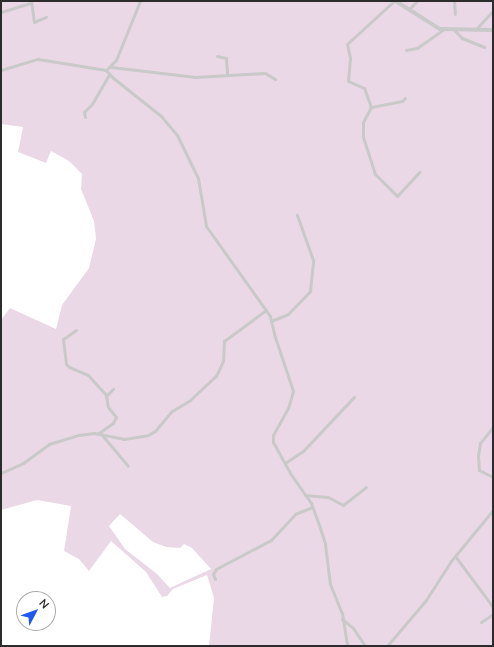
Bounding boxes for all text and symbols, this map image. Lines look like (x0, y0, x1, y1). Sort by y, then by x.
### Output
north arrow (16, 591, 56, 631)
text: N (36, 596, 52, 612)

